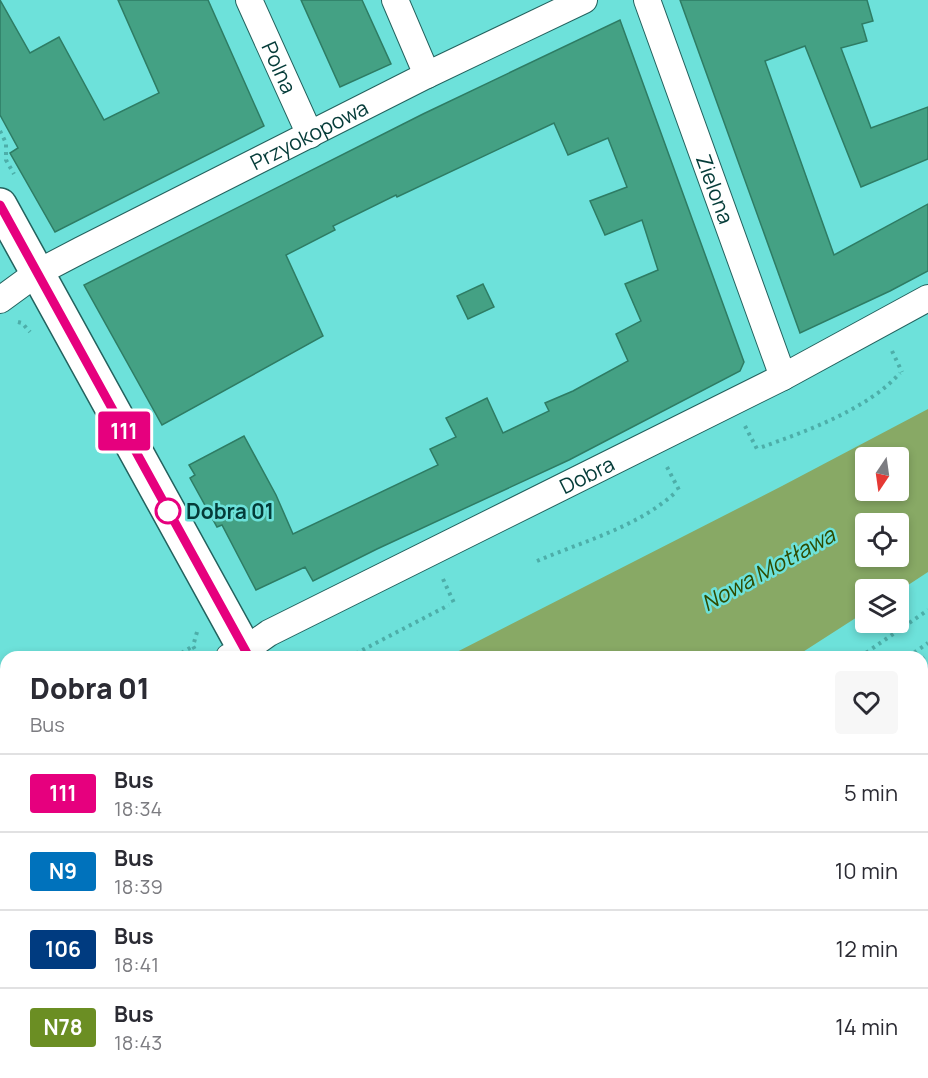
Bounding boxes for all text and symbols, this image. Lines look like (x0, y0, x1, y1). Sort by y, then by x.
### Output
street label: Polna (256, 37, 303, 98)
street label: Przyokopowa (245, 93, 373, 176)
street label: Zielona (690, 151, 741, 227)
line badge: 111 (90, 412, 158, 450)
text: 111 (110, 417, 138, 445)
north arrow (855, 447, 909, 501)
map controls (855, 447, 909, 633)
street label: Dobra (555, 449, 619, 500)
place label: Dobra 01 (186, 497, 274, 525)
marker: Dobra 01 (155, 498, 181, 524)
button: locate (855, 513, 909, 567)
water label: Nowa Motława (696, 519, 842, 618)
button: layers (855, 579, 909, 633)
text: Dobra 01 (30, 669, 150, 707)
button: heart (835, 671, 898, 734)
text: Bus (30, 711, 65, 738)
text: Bus (114, 765, 154, 795)
text: 5 min (844, 778, 898, 808)
text: 111 (49, 779, 77, 807)
text: 18:34 (114, 795, 162, 822)
text: Bus (114, 843, 154, 873)
text: 10 min (835, 856, 898, 886)
text: N9 (49, 857, 77, 885)
text: 18:39 (114, 873, 163, 900)
text: Bus (114, 921, 154, 951)
text: 12 min (836, 934, 898, 964)
text: 106 (45, 935, 81, 963)
text: 18:41 (114, 951, 159, 978)
text: Bus (114, 999, 154, 1029)
text: 14 min (835, 1012, 898, 1042)
text: N78 (43, 1013, 83, 1041)
text: 18:43 (114, 1029, 162, 1056)

